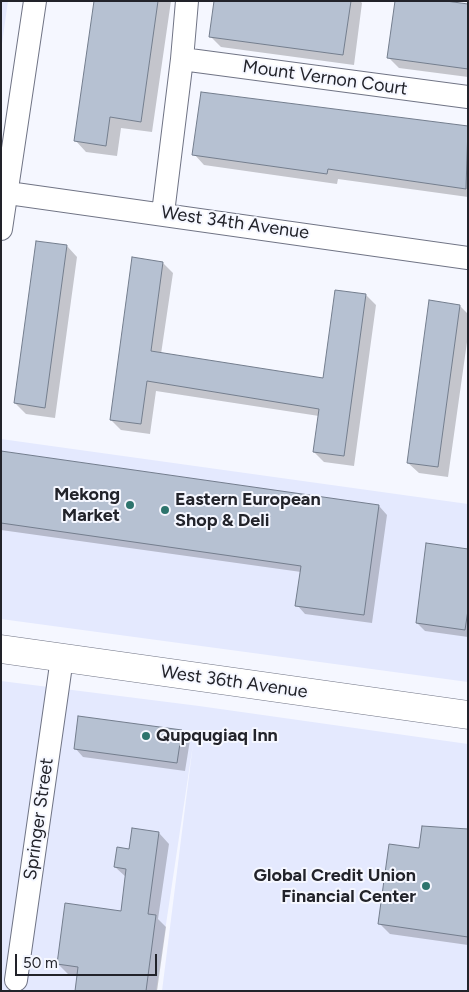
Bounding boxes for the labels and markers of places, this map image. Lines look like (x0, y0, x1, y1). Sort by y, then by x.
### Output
place label: Mekong Market (54, 484, 120, 526)
place label: Eastern European Shop & Deli (175, 489, 321, 532)
marker: Mekong Market (124, 499, 136, 511)
marker: Eastern European Shop & Deli (159, 504, 171, 516)
place label: Qupqugiaq Inn (156, 725, 278, 747)
marker: Qupqugiaq Inn (140, 730, 152, 742)
place label: Global Credit Union Financial Center (254, 865, 416, 908)
marker: Global Credit Union Financial Center (420, 880, 432, 892)

